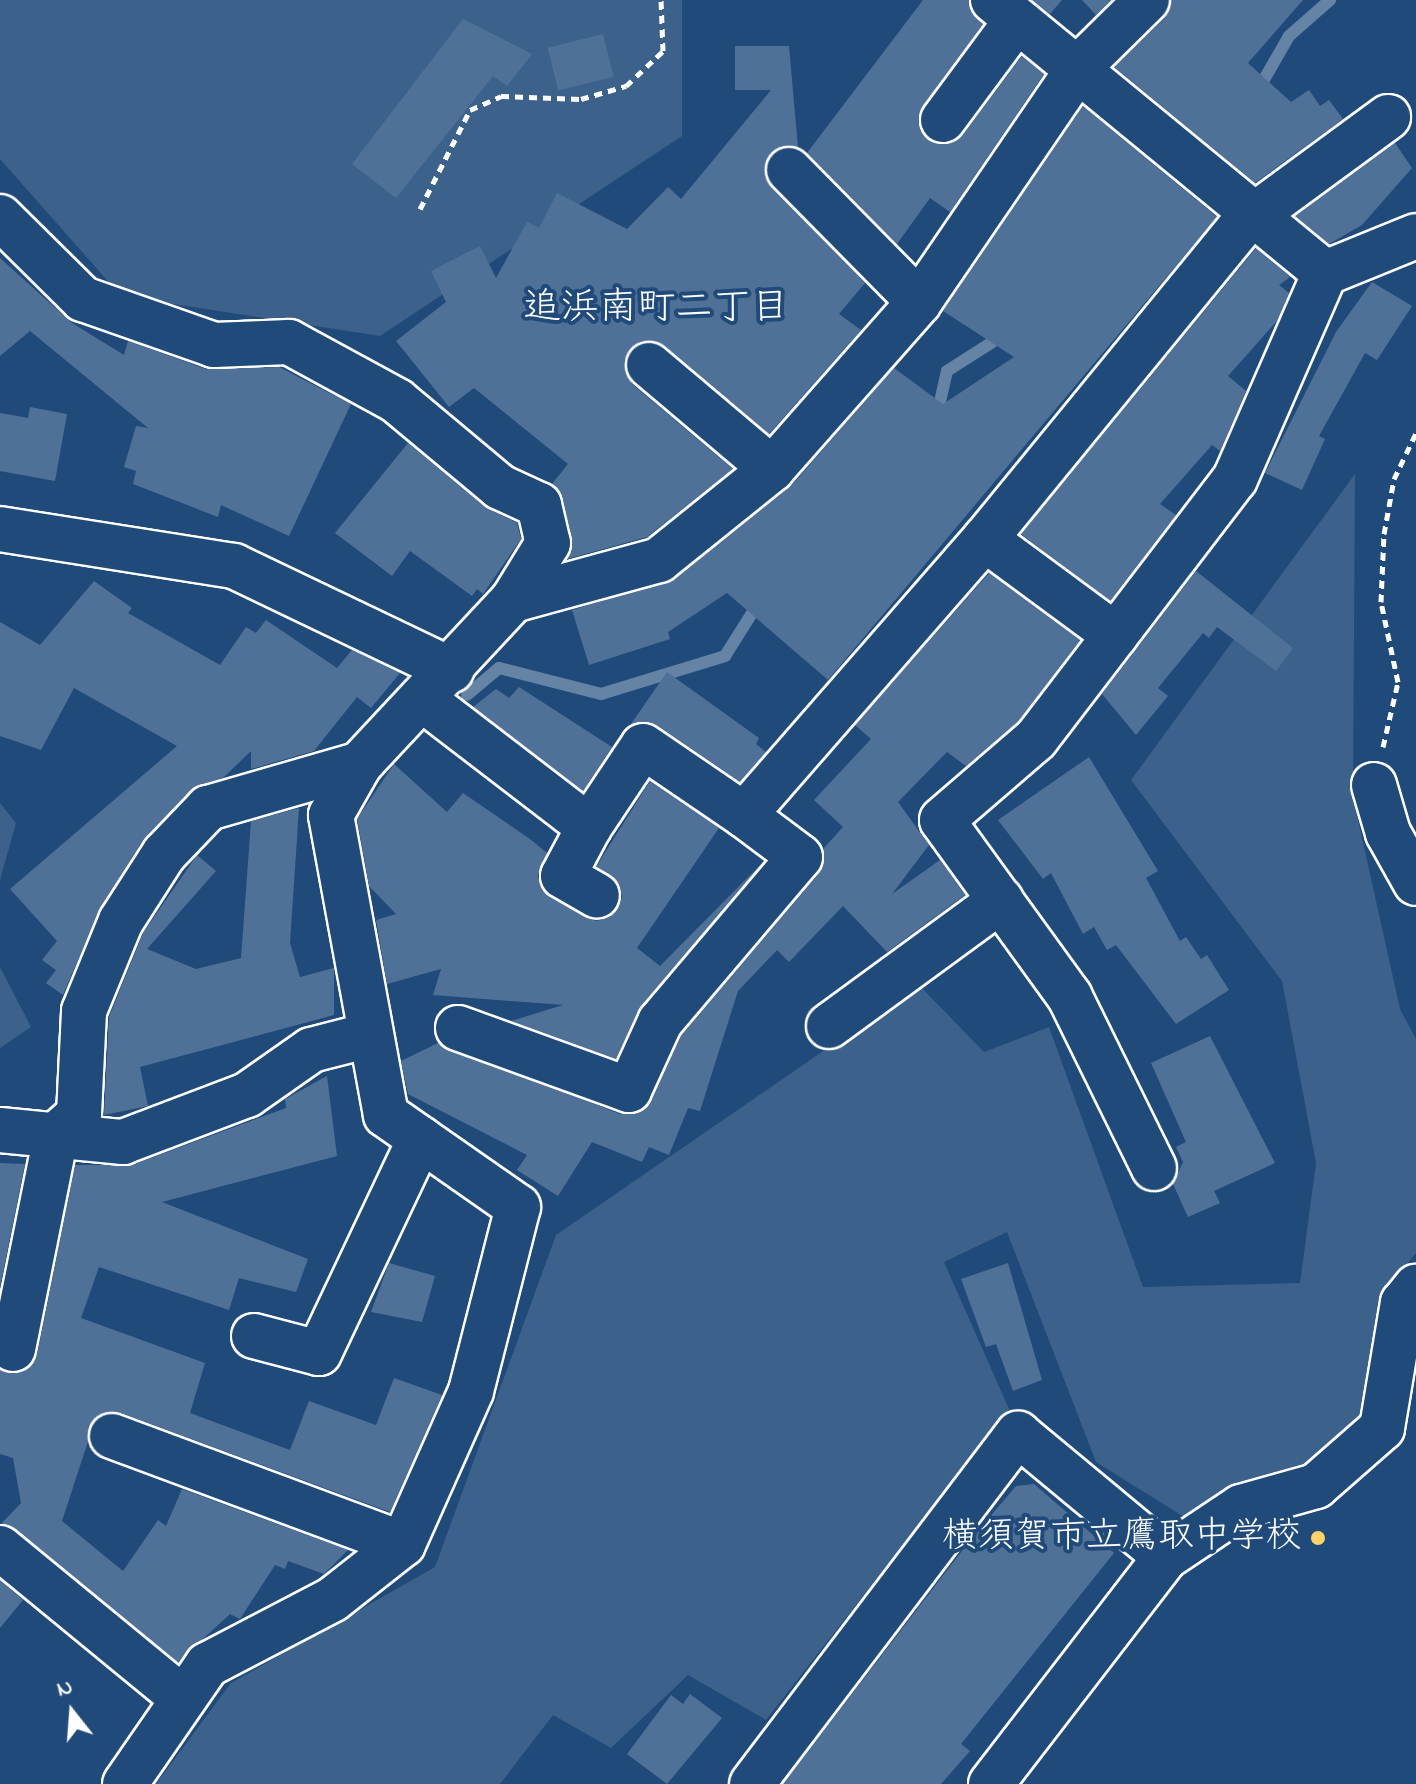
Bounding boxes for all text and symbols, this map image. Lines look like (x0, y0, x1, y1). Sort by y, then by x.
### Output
district label: 追浜南町二丁目 (523, 287, 789, 333)
place label: 横須賀市立鷹取中学校 (942, 1516, 1302, 1560)
marker: 横須賀市立鷹取中学校 (1309, 1529, 1327, 1547)
north arrow (32, 1672, 112, 1752)
text: N (53, 1672, 77, 1707)

